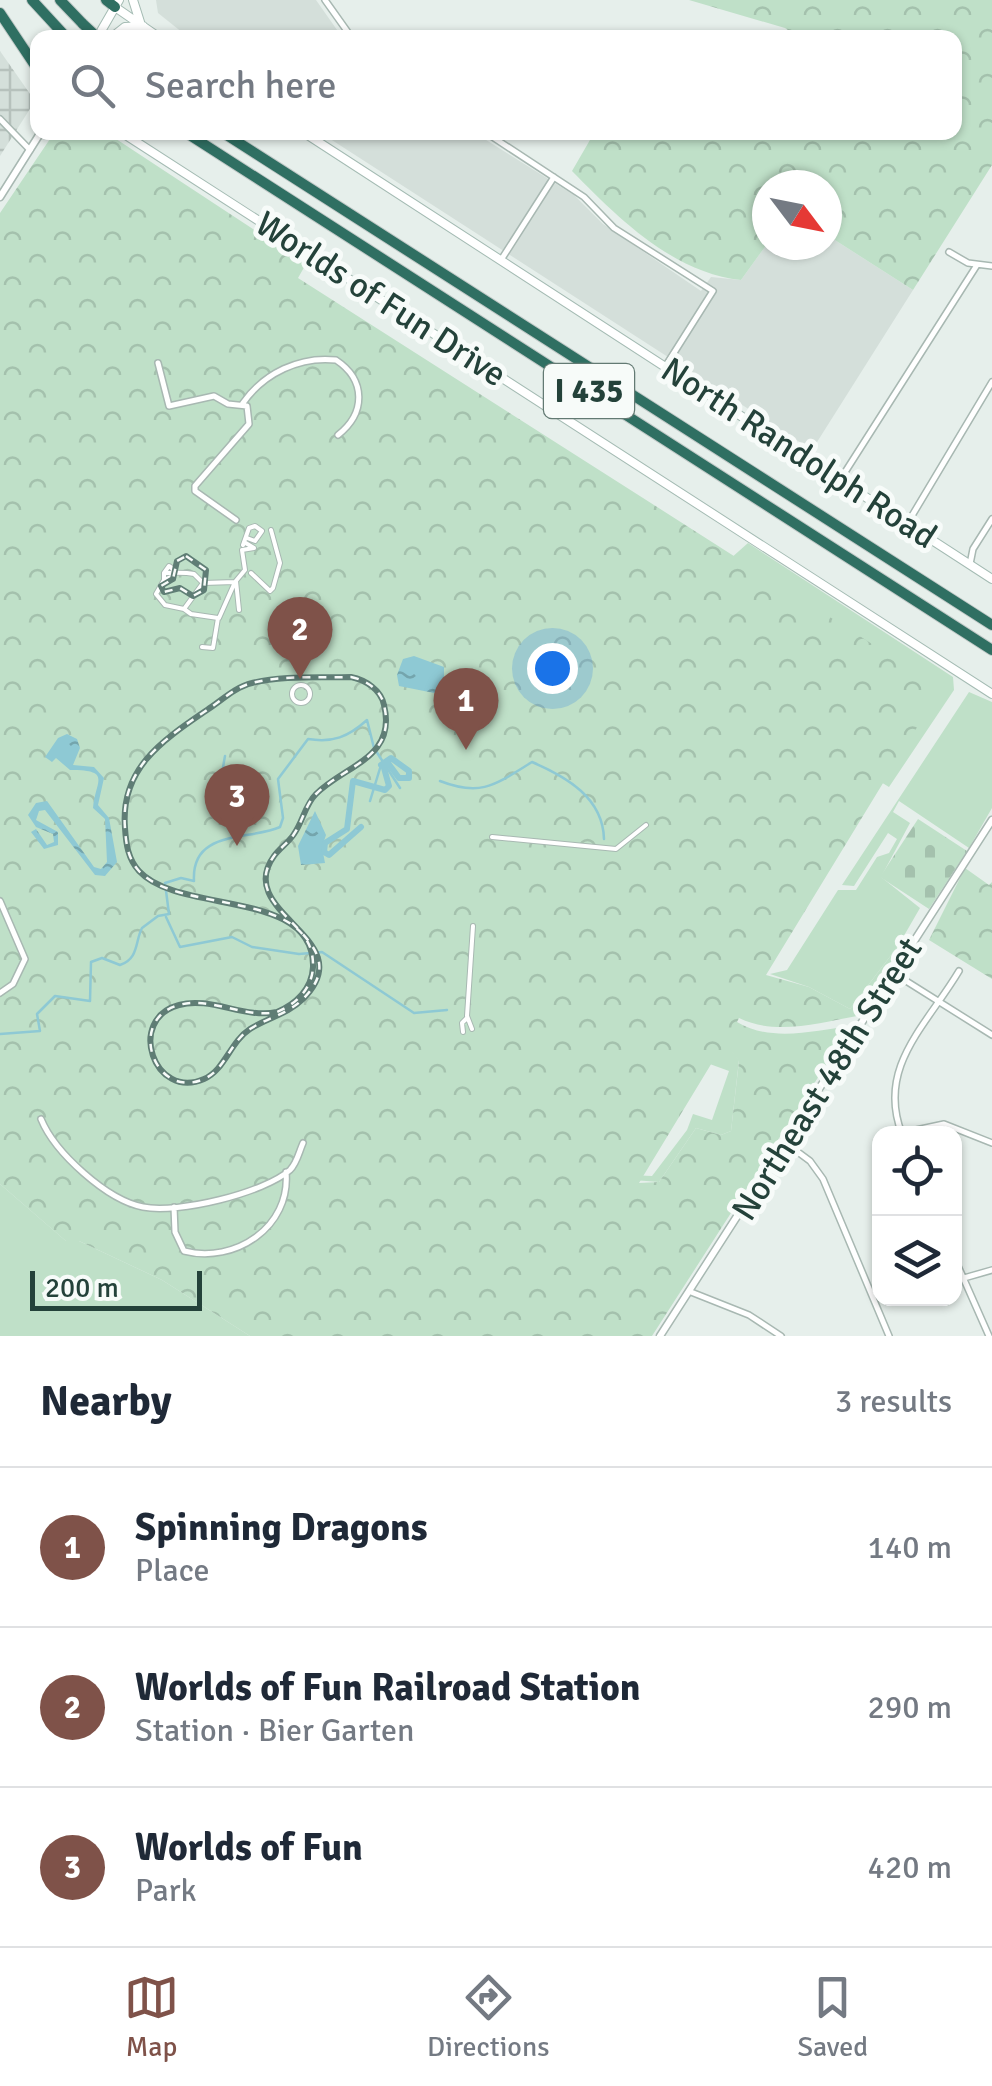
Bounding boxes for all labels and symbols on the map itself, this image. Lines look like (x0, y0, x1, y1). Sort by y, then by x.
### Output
north arrow (752, 170, 842, 260)
street label: Worlds of Fun Drive (248, 202, 514, 396)
street label: North Randolph Road (653, 348, 945, 558)
road number: I 435 (544, 364, 634, 418)
pin: 2 (268, 596, 332, 679)
your location (527, 643, 578, 694)
pin: 1 (434, 668, 498, 750)
pin: 3 (204, 764, 270, 846)
street label: Northeast 48th Street (723, 930, 931, 1228)
scale bar (30, 1266, 202, 1310)

